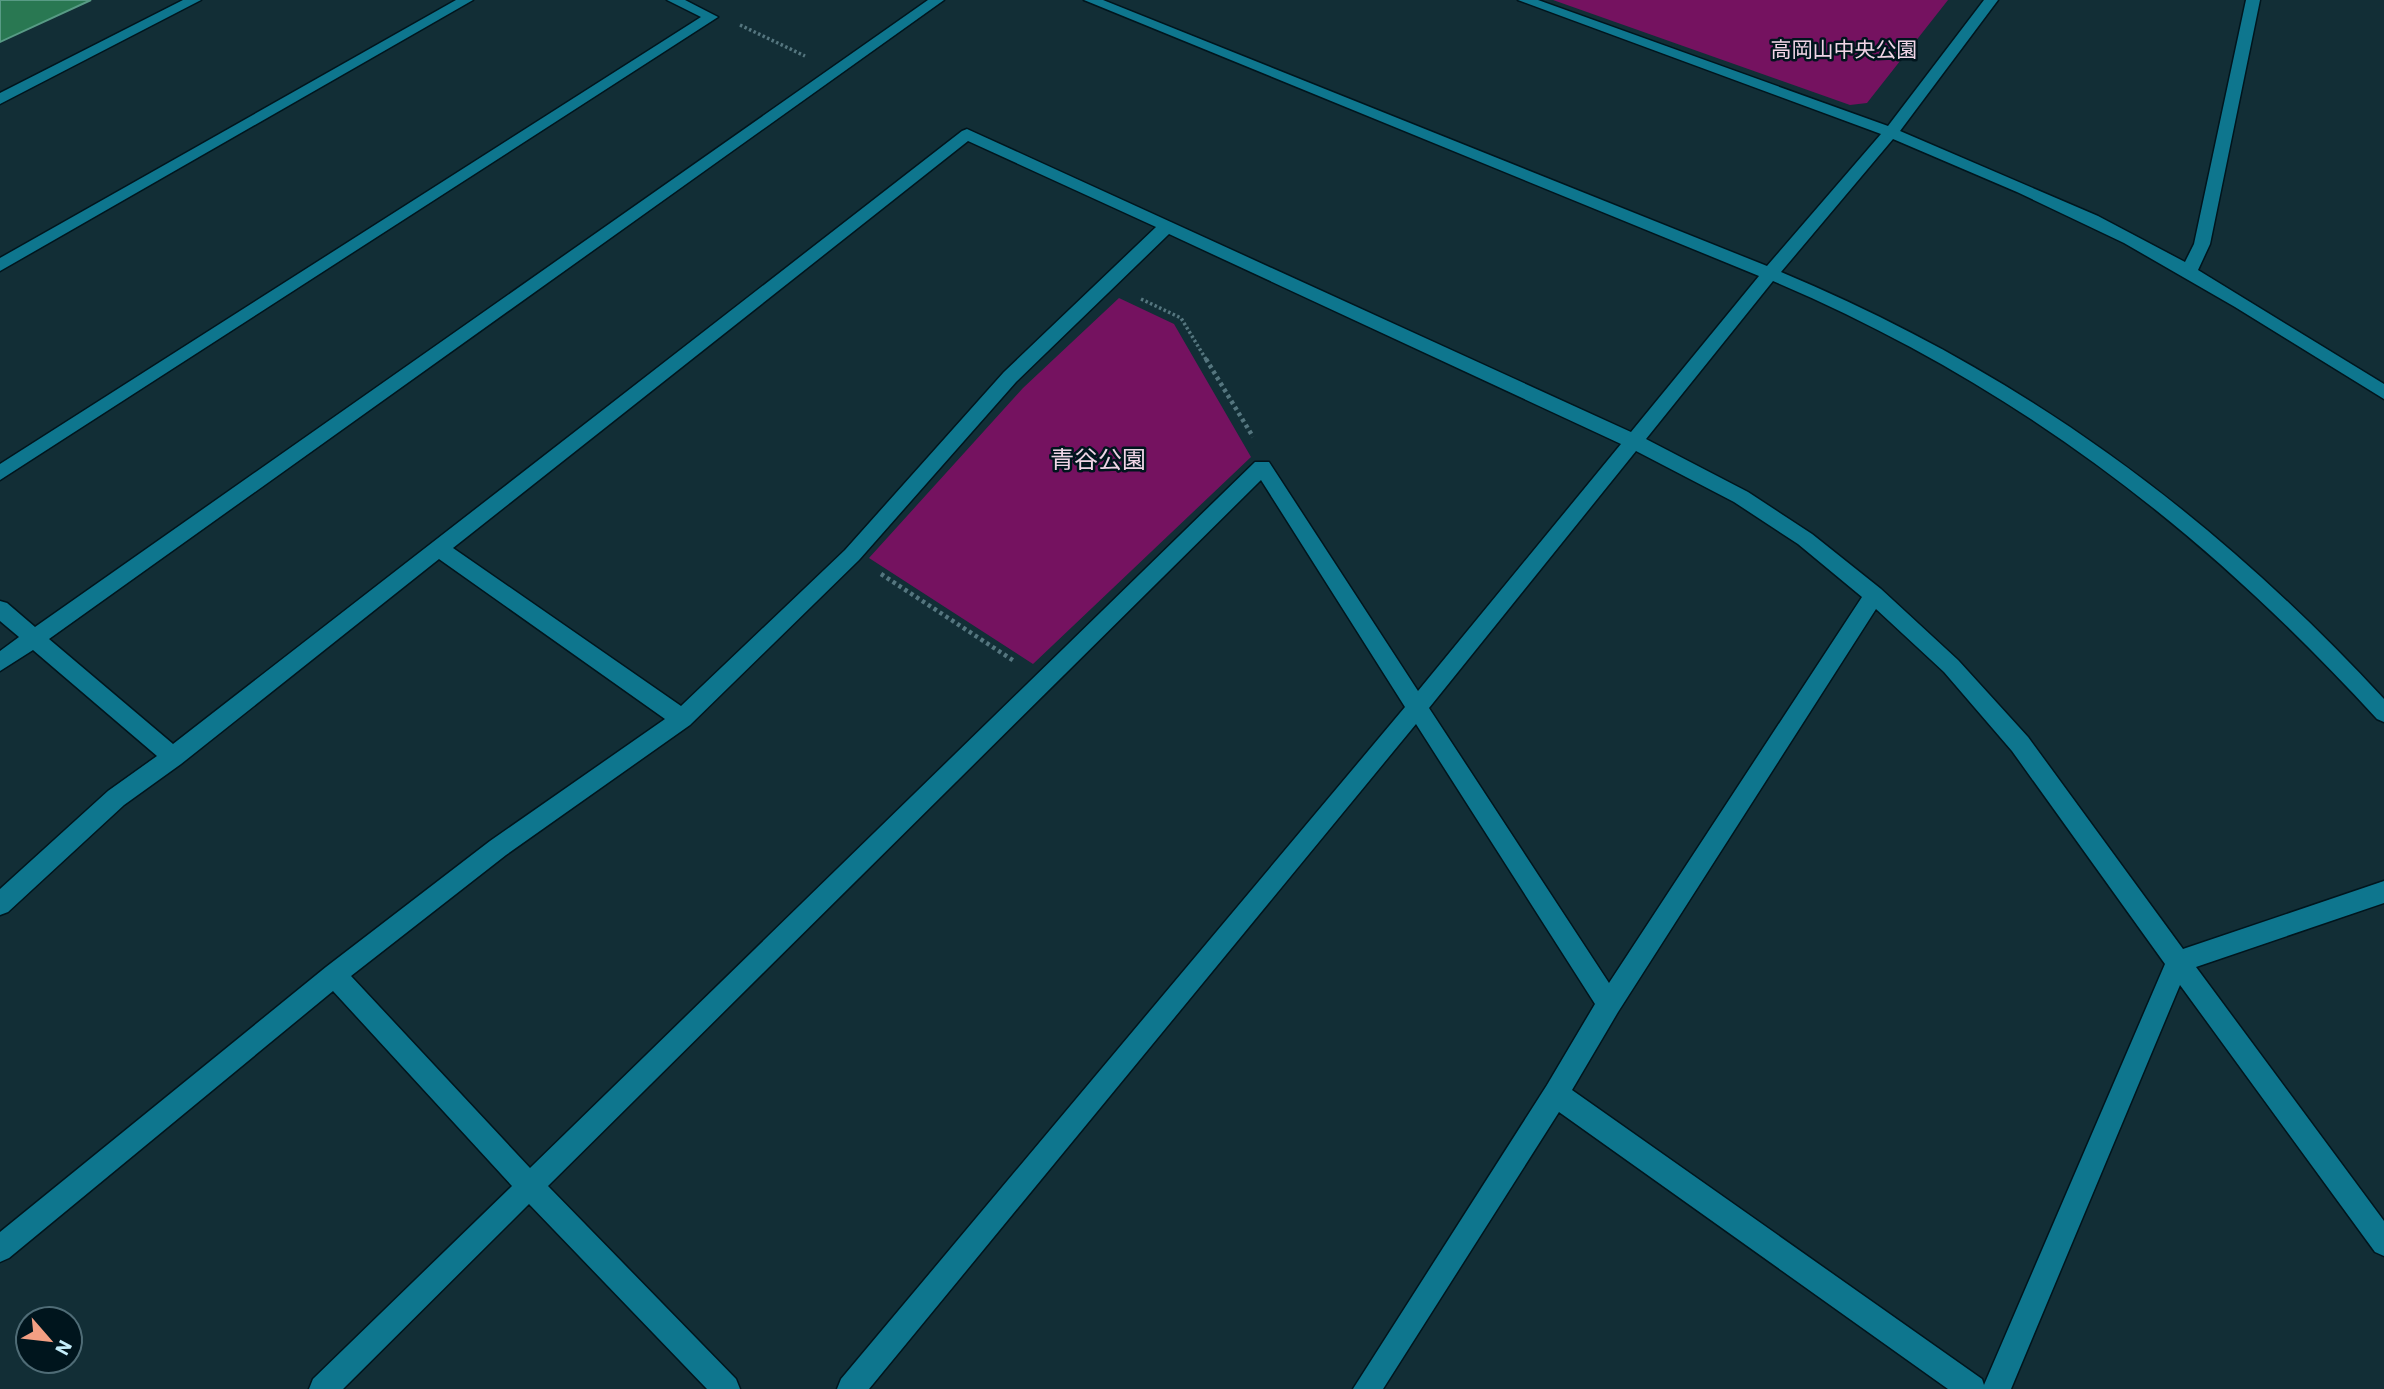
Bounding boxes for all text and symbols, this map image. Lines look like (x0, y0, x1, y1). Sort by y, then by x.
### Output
park label: 高岡山中央公園 (1771, 35, 1918, 63)
park label: 青谷公園 (1050, 443, 1146, 475)
north arrow (14, 1305, 84, 1375)
text: N (50, 1336, 78, 1360)

